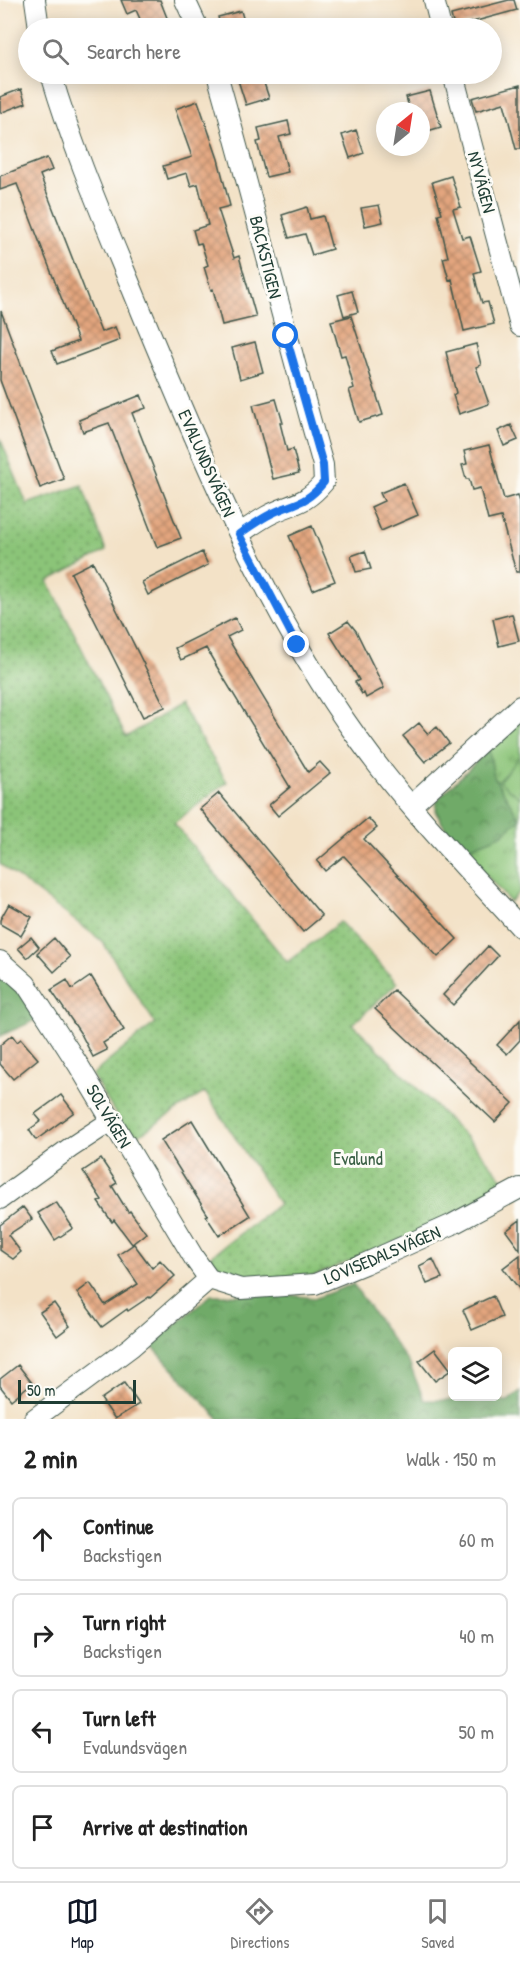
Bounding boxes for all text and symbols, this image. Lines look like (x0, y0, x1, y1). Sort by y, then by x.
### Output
search box (18, 18, 502, 84)
icon: search (39, 35, 72, 68)
text: Search here (87, 36, 181, 66)
north arrow (376, 102, 430, 156)
street label: NYVÄGEN (462, 149, 502, 215)
street label: BACKSTIGEN (244, 213, 288, 301)
route start (272, 322, 298, 348)
street label: EVALUNDSVÄGEN (172, 405, 242, 521)
route end (283, 631, 309, 657)
street label: SOLVÄGEN (80, 1080, 138, 1152)
park label: Evalund (333, 1146, 383, 1171)
street label: LOVISEDALSVÄGEN (320, 1219, 444, 1291)
map controls (448, 1347, 502, 1401)
button: layers (448, 1347, 502, 1401)
scale bar (18, 1377, 136, 1404)
text: 50 m (27, 1379, 56, 1401)
text: 2 min (24, 1441, 77, 1476)
text: Walk · 150 m (406, 1445, 496, 1472)
text: Continue (83, 1511, 154, 1541)
icon: ahead (26, 1523, 59, 1556)
text: 60 m (459, 1526, 494, 1553)
text: Backstigen (83, 1541, 162, 1568)
text: Turn right (83, 1607, 166, 1637)
icon: right (26, 1619, 59, 1652)
text: 40 m (459, 1622, 494, 1649)
text: Backstigen (83, 1637, 162, 1664)
text: Turn left (83, 1703, 156, 1733)
icon: left (26, 1715, 59, 1748)
text: 50 m (458, 1718, 494, 1745)
text: Evalundsvägen (83, 1733, 187, 1760)
icon: arrive (26, 1811, 59, 1844)
text: Arrive at destination (83, 1812, 248, 1842)
tab: Map (66, 1895, 99, 1953)
tab: Directions (231, 1895, 289, 1953)
tab: Saved (421, 1895, 454, 1953)

